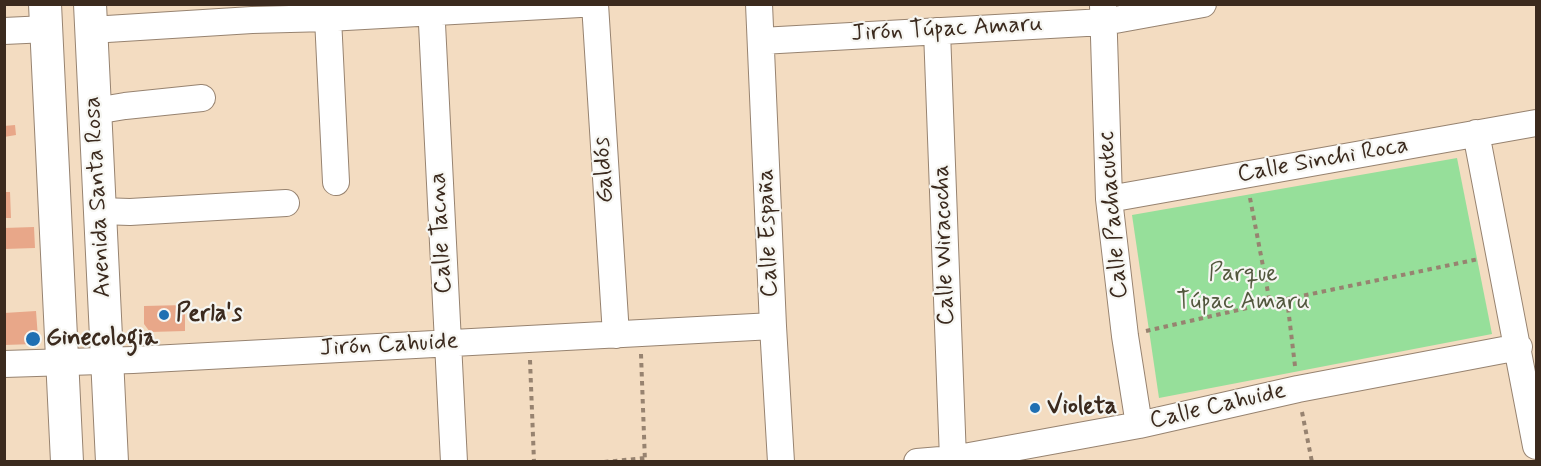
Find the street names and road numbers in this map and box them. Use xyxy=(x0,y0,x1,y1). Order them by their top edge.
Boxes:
street label: Jirón Túpac Amaru xyxy=(851,11,1043,49)
street label: Avenida Santa Rosa xyxy=(79,96,119,298)
street label: Calle Pachacutec xyxy=(1092,130,1136,300)
street label: Calle Sinchi Roca xyxy=(1235,132,1411,190)
street label: Galdós xyxy=(588,136,622,204)
street label: Calle Wiracocha xyxy=(928,164,962,326)
street label: Calle España xyxy=(752,168,786,298)
street label: Calle Tacna xyxy=(424,171,460,295)
street label: Jirón Cahuide xyxy=(319,328,459,364)
street label: Calle Cahuide xyxy=(1147,377,1289,437)

